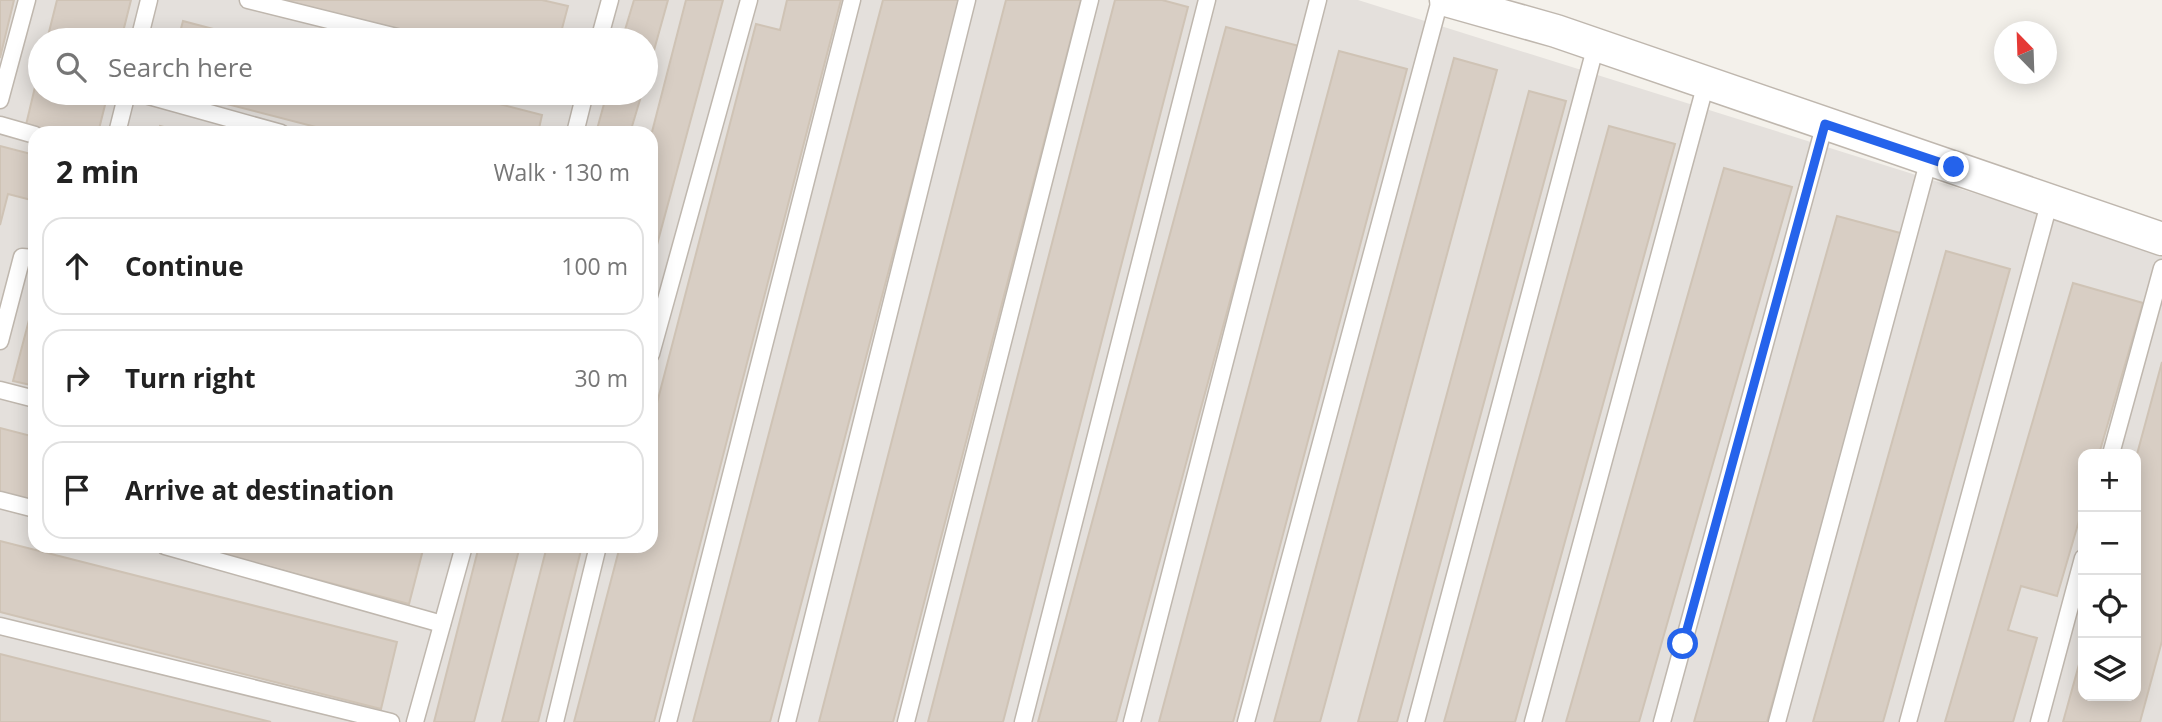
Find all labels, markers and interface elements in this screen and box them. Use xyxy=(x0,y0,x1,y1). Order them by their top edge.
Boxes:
north arrow xyxy=(1994,21,2057,84)
search box xyxy=(28,28,658,105)
icon: search xyxy=(52,48,90,86)
text: Search here xyxy=(108,49,253,85)
text: 2 min xyxy=(56,151,139,192)
route end xyxy=(1938,151,1969,182)
text: Walk · 130 m xyxy=(493,156,630,188)
icon: ahead xyxy=(58,247,96,285)
text: Continue xyxy=(125,248,244,284)
text: 100 m xyxy=(561,250,628,282)
icon: right xyxy=(58,359,96,397)
text: Turn right xyxy=(125,360,256,396)
text: 30 m xyxy=(574,362,628,394)
map controls xyxy=(2078,449,2141,701)
button: + xyxy=(2078,449,2141,512)
icon: arrive xyxy=(58,471,96,509)
text: Arrive at destination xyxy=(125,472,394,508)
button: − xyxy=(2078,512,2141,575)
button: locate xyxy=(2078,575,2141,638)
route start xyxy=(1667,628,1698,659)
button: layers xyxy=(2078,638,2141,701)

